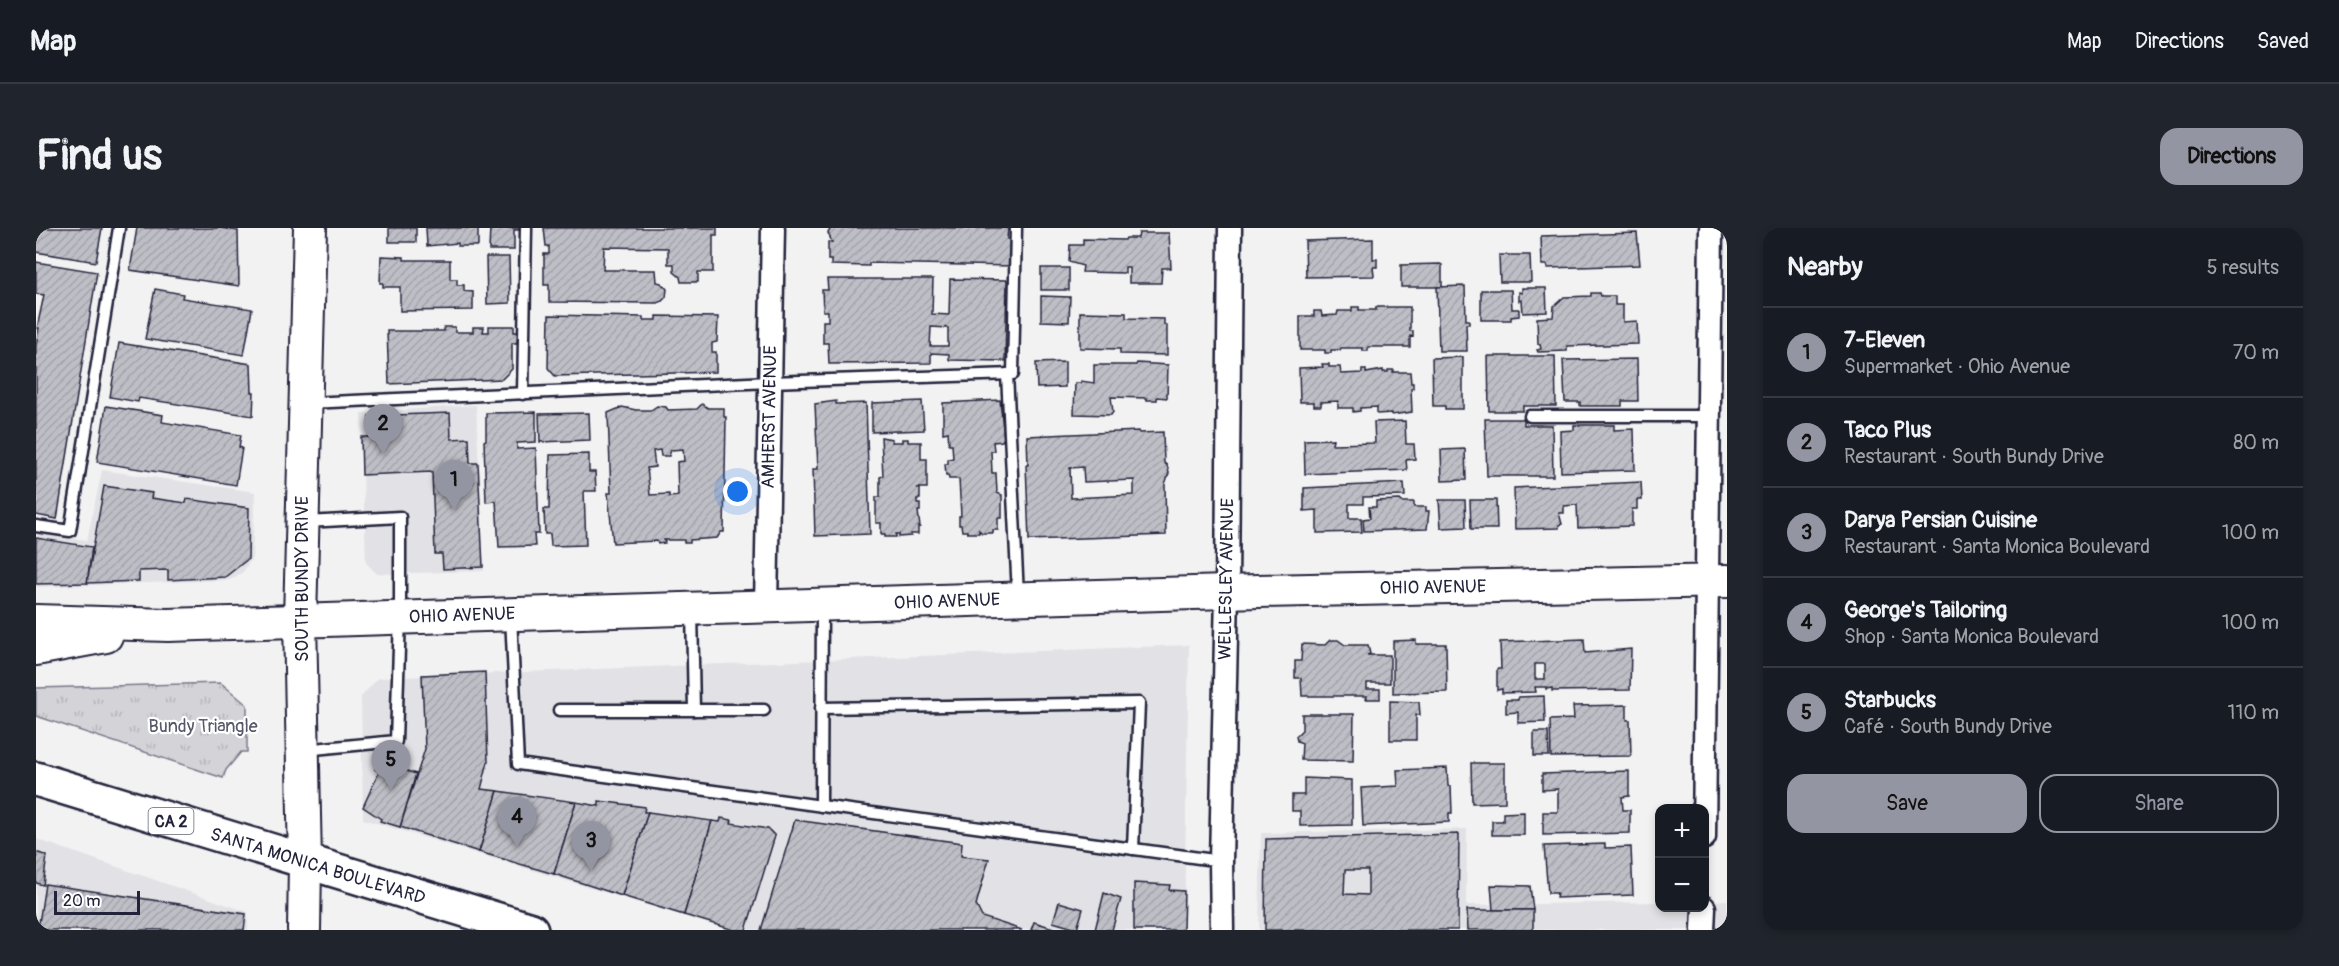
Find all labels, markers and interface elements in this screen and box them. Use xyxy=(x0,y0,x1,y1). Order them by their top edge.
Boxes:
text: Map xyxy=(30,24,76,59)
text: Map xyxy=(2067,28,2102,55)
text: Directions xyxy=(2135,28,2224,55)
text: Saved xyxy=(2257,28,2309,55)
button: Directions xyxy=(2160,128,2303,185)
text: Find us xyxy=(36,130,162,182)
text: Nearby xyxy=(1787,251,1863,283)
text: 5 results xyxy=(2207,255,2279,280)
text: 7-Eleven xyxy=(1844,326,1925,354)
text: 1 xyxy=(1803,340,1810,365)
text: 70 m xyxy=(2233,340,2279,365)
street label: AMHERST AVENUE xyxy=(757,345,782,489)
text: Supermarket · Ohio Avenue xyxy=(1844,354,2070,379)
pin: 2 xyxy=(364,404,402,454)
text: Taco Plus xyxy=(1844,416,1931,444)
text: 2 xyxy=(1801,430,1812,455)
text: 80 m xyxy=(2233,430,2279,455)
text: Restaurant · South Bundy Drive xyxy=(1844,444,2104,469)
pin: 1 xyxy=(434,460,474,510)
your location xyxy=(723,477,752,506)
street label: SOUTH BUNDY DRIVE xyxy=(291,496,314,662)
street label: WELLESLEY AVENUE xyxy=(1214,498,1239,660)
text: Darya Persian Cuisine xyxy=(1844,506,2037,534)
text: 3 xyxy=(1801,520,1812,545)
text: 100 m xyxy=(2222,520,2279,545)
text: Restaurant · Santa Monica Boulevard xyxy=(1844,534,2150,559)
street label: OHIO AVENUE xyxy=(1380,575,1486,600)
street label: OHIO AVENUE xyxy=(893,588,1001,615)
text: George's Tailoring xyxy=(1844,596,2007,624)
street label: OHIO AVENUE xyxy=(408,602,516,629)
text: 4 xyxy=(1801,610,1812,635)
text: 100 m xyxy=(2222,610,2279,635)
text: Shop · Santa Monica Boulevard xyxy=(1844,624,2099,649)
text: Starbucks xyxy=(1844,686,1936,714)
text: 5 xyxy=(1801,700,1812,725)
text: 110 m xyxy=(2228,700,2279,725)
text: Café · South Bundy Drive xyxy=(1844,714,2052,739)
park label: Bundy Triangle xyxy=(148,715,258,738)
pin: 5 xyxy=(372,740,410,790)
button: Save xyxy=(1787,774,2027,833)
button: Share xyxy=(2039,774,2279,833)
pin: 4 xyxy=(498,798,536,847)
map controls xyxy=(1655,804,1709,912)
button: + xyxy=(1655,804,1709,858)
road number: CA 2 xyxy=(148,808,194,834)
pin: 3 xyxy=(572,822,610,871)
street label: SANTA MONICA BOULEVARD xyxy=(208,823,428,910)
button: − xyxy=(1655,858,1709,912)
scale bar xyxy=(54,888,140,916)
text: 20 m xyxy=(63,891,101,911)

